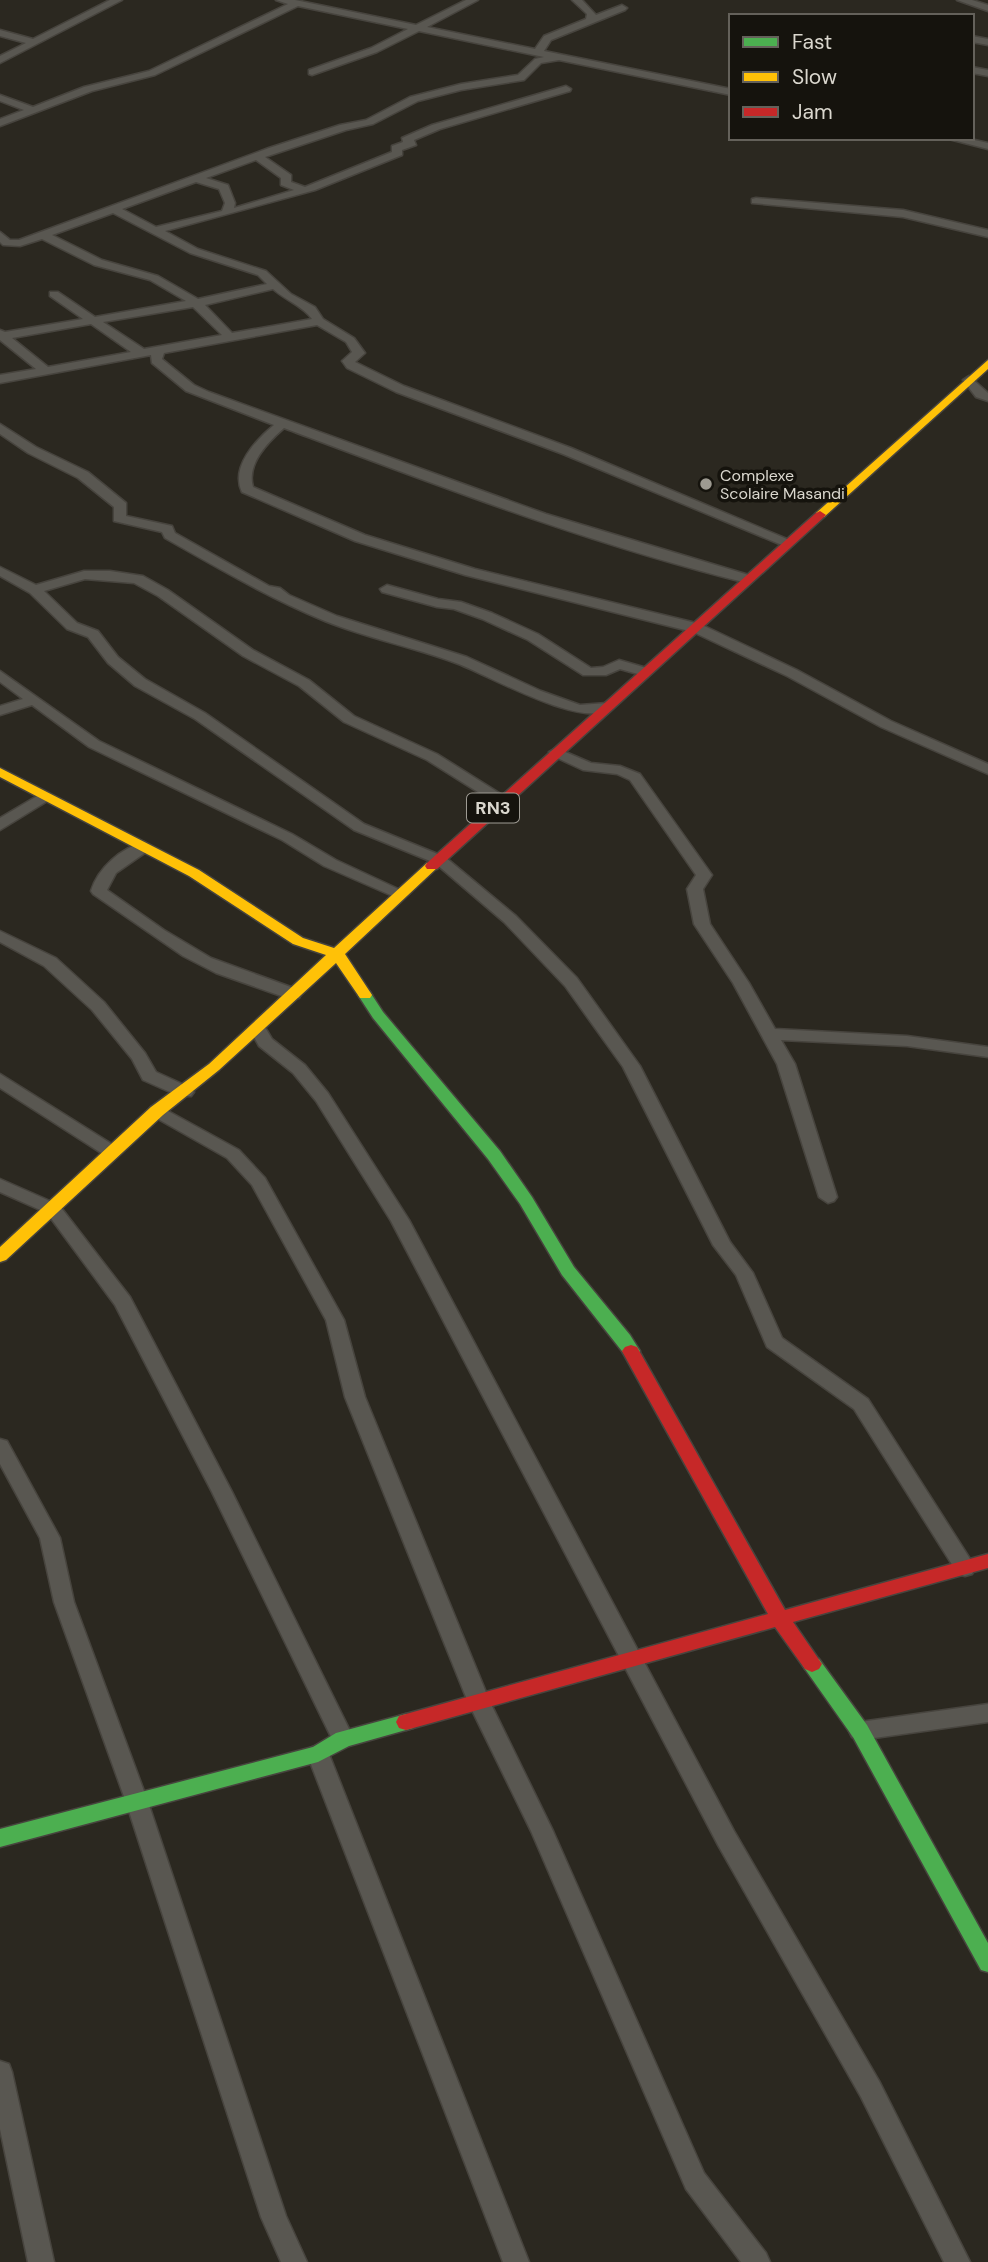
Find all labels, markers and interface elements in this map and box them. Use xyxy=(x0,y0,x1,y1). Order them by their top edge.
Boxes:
legend xyxy=(729,14,974,140)
text: Fast xyxy=(792,28,832,56)
text: Slow xyxy=(792,63,837,91)
text: Jam xyxy=(792,98,833,126)
place label: Complexe Scolaire Masandi xyxy=(720,465,845,504)
marker: Complexe Scolaire Masandi xyxy=(698,476,714,492)
road number: RN3 xyxy=(467,794,519,822)

